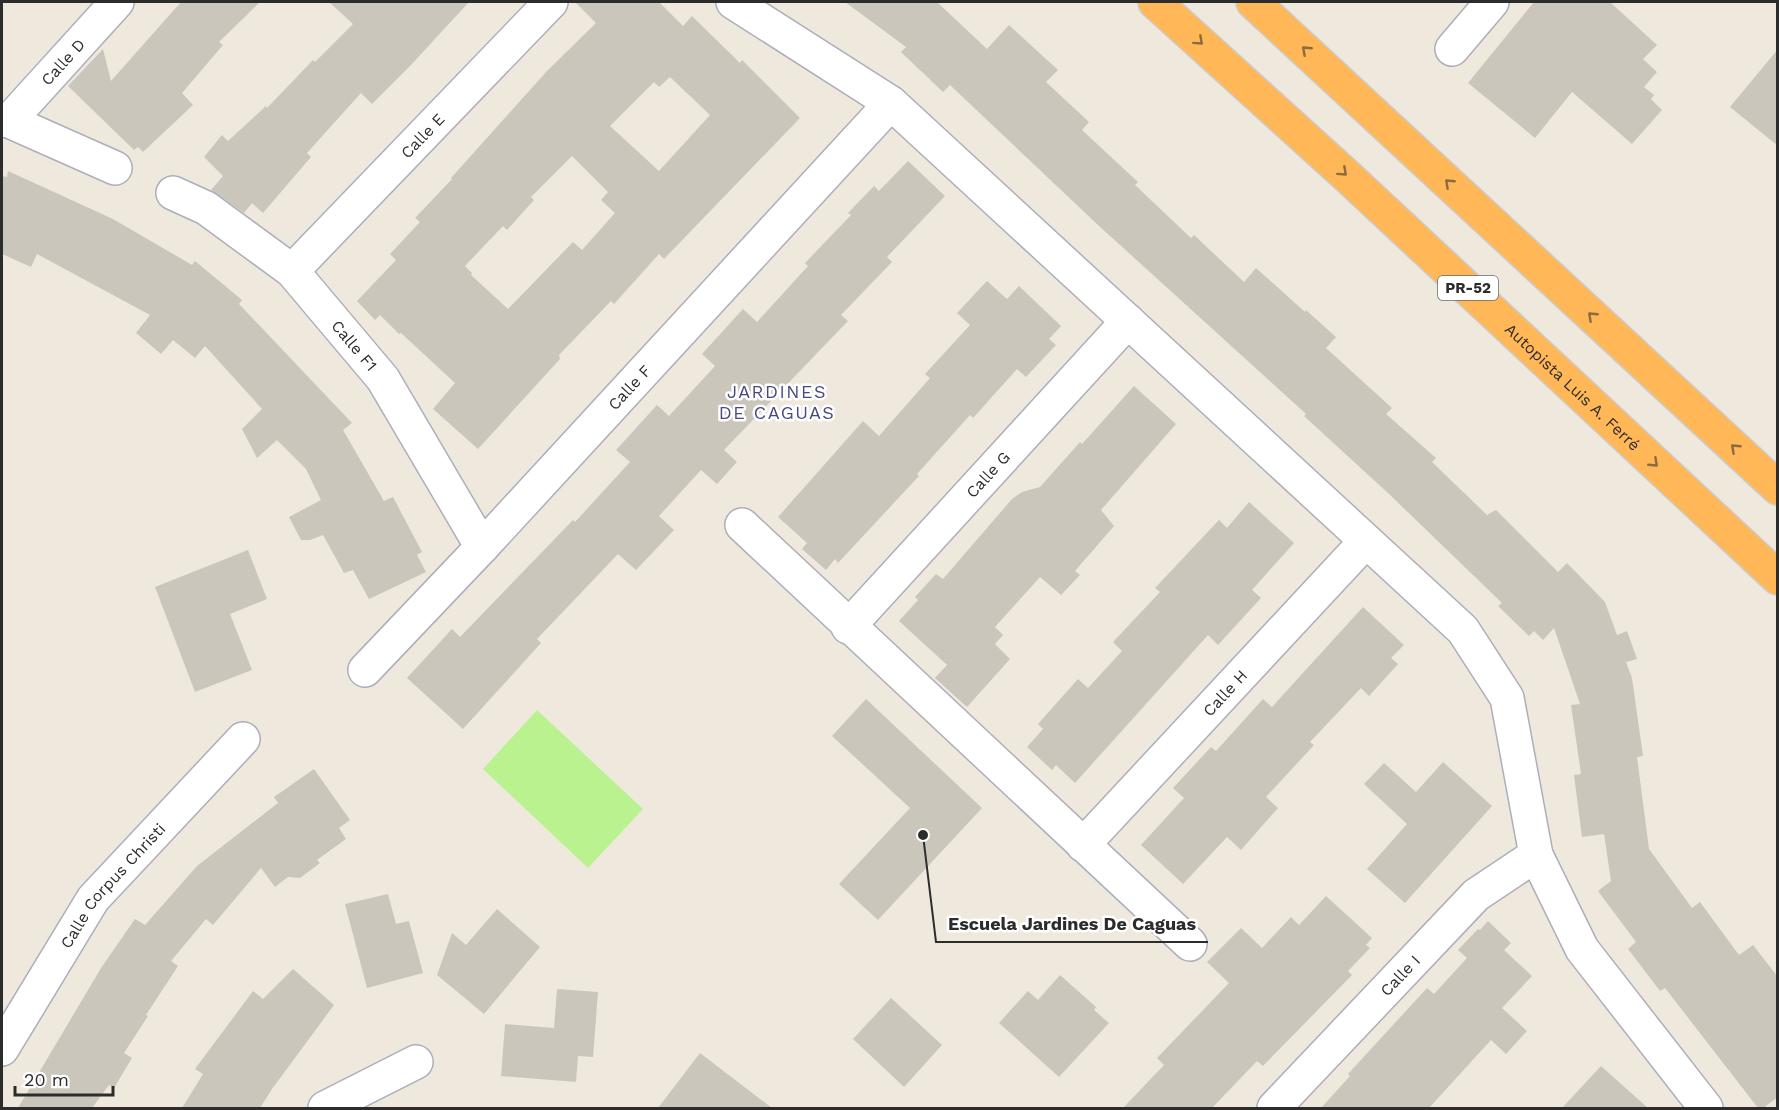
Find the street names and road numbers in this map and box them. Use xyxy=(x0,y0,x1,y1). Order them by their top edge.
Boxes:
street label: Calle D xyxy=(37,35,89,89)
street label: Calle E xyxy=(397,110,449,162)
road number: PR-52 xyxy=(1438,276,1498,300)
street label: Calle F1 xyxy=(327,316,381,375)
street label: Autopista Luis A. Ferré xyxy=(1501,319,1644,455)
street label: Calle F xyxy=(604,361,655,414)
street label: Calle G xyxy=(962,447,1014,502)
street label: Calle H xyxy=(1199,666,1251,720)
street label: Calle Corpus Christi xyxy=(56,819,169,952)
street label: Calle I xyxy=(1376,951,1424,1000)

